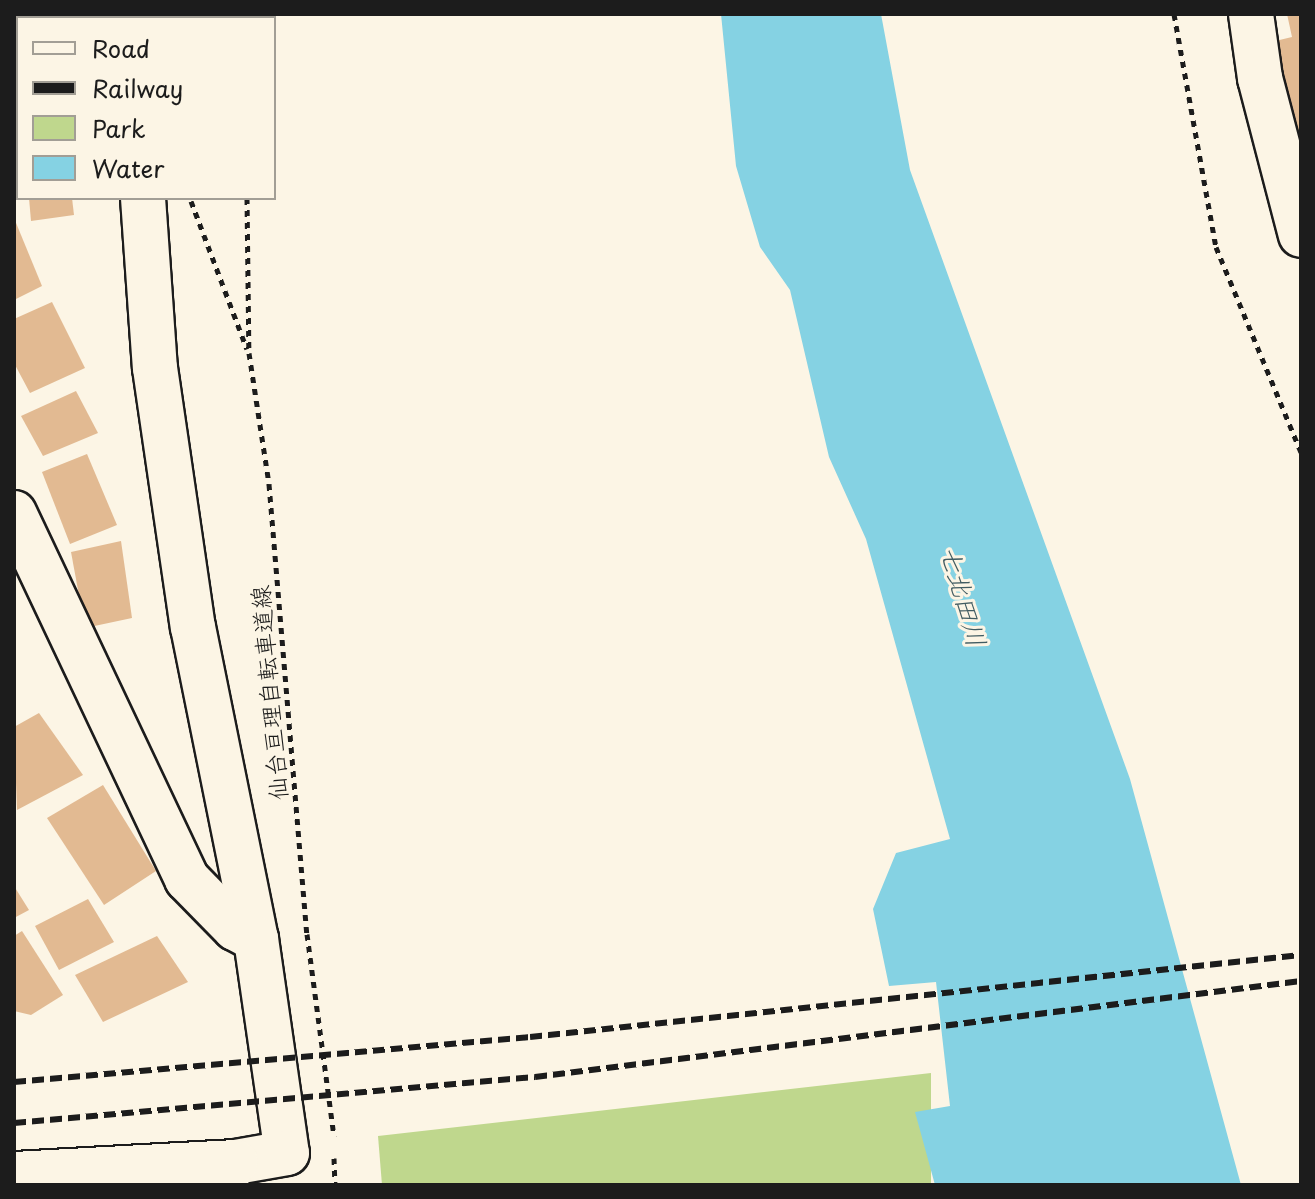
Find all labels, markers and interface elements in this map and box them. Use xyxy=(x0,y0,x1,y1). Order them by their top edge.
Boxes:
legend xyxy=(16,16,276,200)
text: Road xyxy=(92,30,150,66)
text: Railway xyxy=(92,70,183,106)
text: Park xyxy=(92,110,146,146)
text: Water xyxy=(92,150,164,186)
water label: 七北田川 xyxy=(935,542,993,650)
street label: 仙台亘理自転車道線 xyxy=(245,584,293,802)

